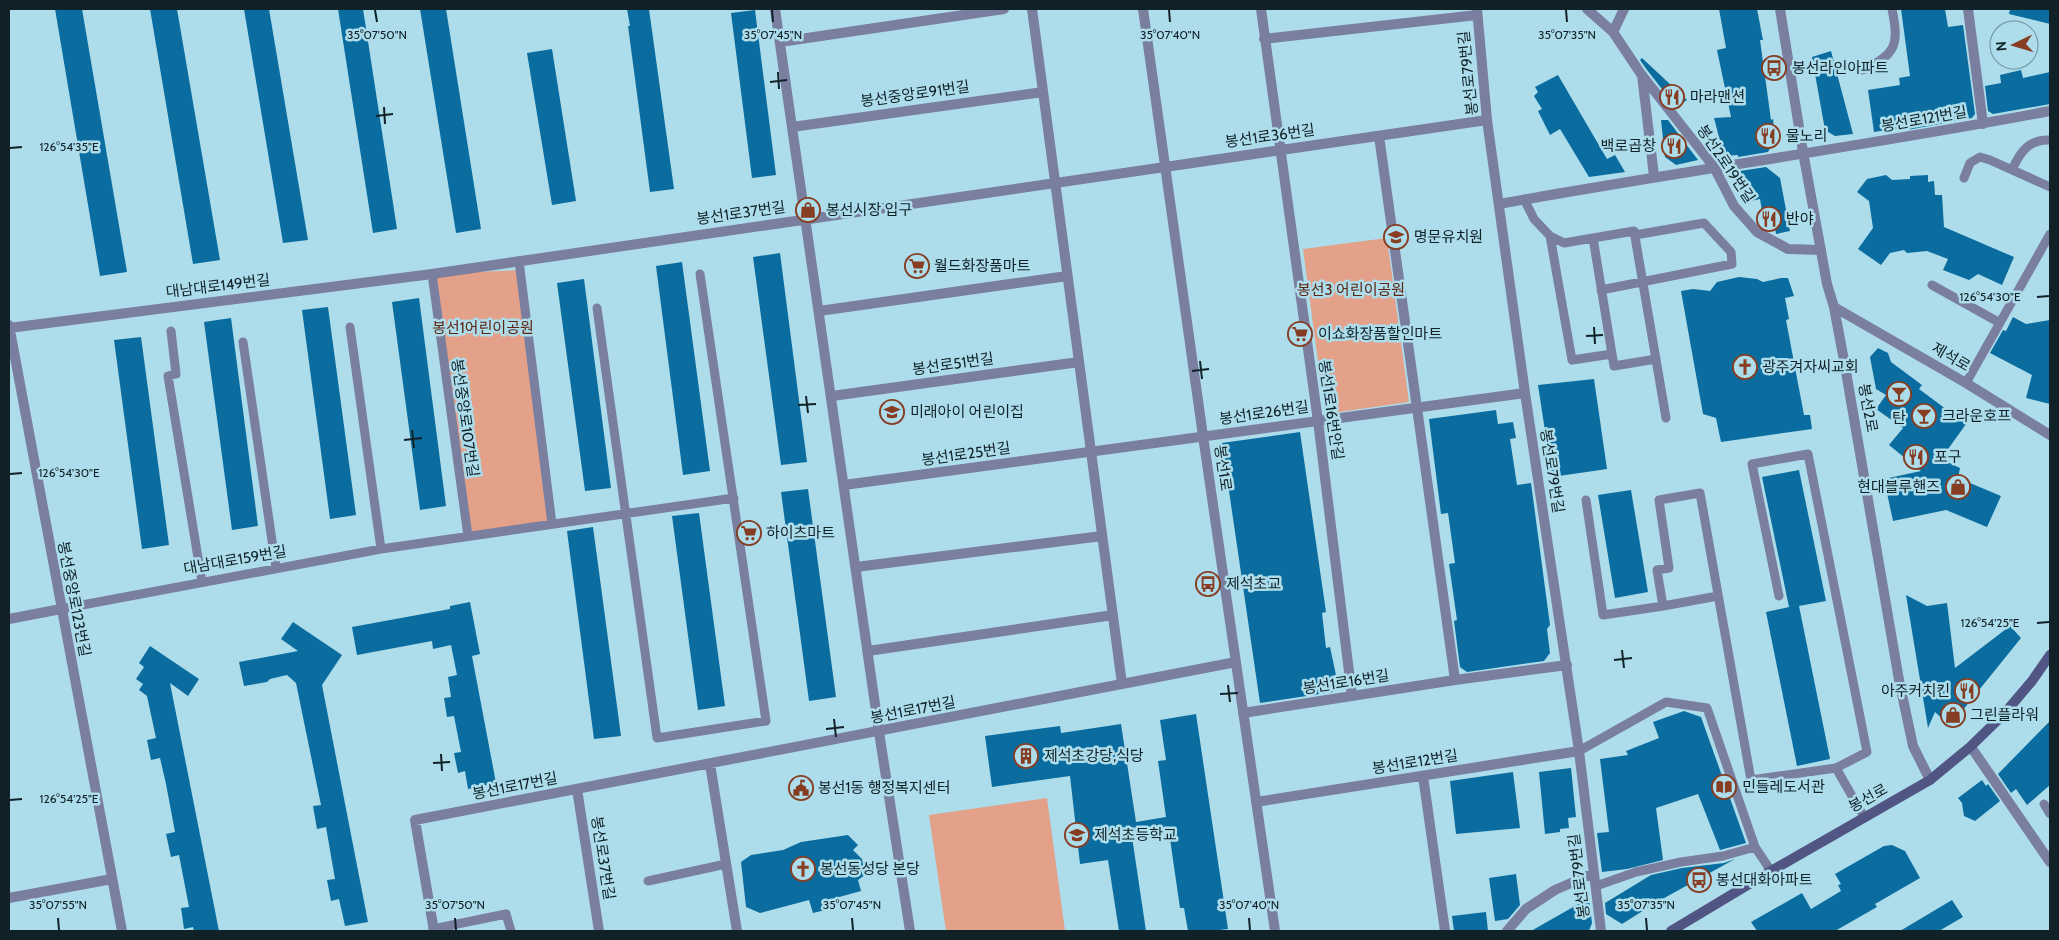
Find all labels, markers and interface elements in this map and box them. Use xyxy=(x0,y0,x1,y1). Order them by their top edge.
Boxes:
north arrow xyxy=(1989,20,2039,70)
text: 35°07'50"N xyxy=(347,27,407,42)
text: 35°07'45"N xyxy=(744,27,802,42)
text: 35°07'40"N xyxy=(1140,27,1200,42)
text: 35°07'35"N xyxy=(1538,27,1596,42)
street label: 봉선로79번길 xyxy=(1455,30,1481,116)
text: N xyxy=(1992,40,2010,52)
bus stop icon: 봉선라인아파트 xyxy=(1761,55,1787,81)
place label: 봉선라인아파트 xyxy=(1792,59,1889,77)
street label: 봉선중앙로91번길 xyxy=(859,77,971,111)
restaurant icon: 마라맨션 xyxy=(1659,84,1685,110)
place label: 마라맨션 xyxy=(1690,88,1745,106)
street label: 봉선로121번길 xyxy=(1880,103,1968,135)
street label: 봉선1로36번길 xyxy=(1224,121,1316,151)
street label: 봉선2로19번길 xyxy=(1693,122,1759,206)
restaurant icon: 물노리 xyxy=(1755,123,1781,149)
place label: 물노리 xyxy=(1786,127,1827,145)
restaurant icon: 백로곱창 xyxy=(1661,133,1687,159)
place label: 백로곱창 xyxy=(1601,137,1656,155)
text: 126°54'35"E xyxy=(39,139,99,154)
shop icon: 봉선시장 입구 xyxy=(795,197,821,223)
street label: 봉선1로37번길 xyxy=(695,198,787,228)
place label: 봉선시장 입구 xyxy=(826,201,912,219)
restaurant icon: 반야 xyxy=(1756,206,1782,232)
place label: 반야 xyxy=(1786,210,1814,228)
school or university icon: 명문유치원 xyxy=(1383,224,1409,250)
place label: 명문유치원 xyxy=(1414,228,1483,246)
supermarket icon: 월드화장품마트 xyxy=(904,253,930,279)
place label: 월드화장품마트 xyxy=(934,257,1031,275)
street label: 대남대로149번길 xyxy=(165,271,271,301)
park label: 봉선3 어린이공원 xyxy=(1297,281,1405,299)
text: 126°54'30"E xyxy=(1959,289,2021,304)
park label: 봉선1어린이공원 xyxy=(432,319,534,337)
supermarket icon: 이쇼화장품할인마트 xyxy=(1287,321,1313,347)
place label: 이쇼화장품할인마트 xyxy=(1318,325,1442,343)
street label: 제석로 xyxy=(1929,339,1973,375)
street label: 봉선로51번길 xyxy=(911,349,995,379)
church icon: 광주겨자씨교회 xyxy=(1732,354,1758,380)
street label: 봉선중앙로107번길 xyxy=(448,358,482,478)
place label: 광주겨자씨교회 xyxy=(1762,358,1859,376)
street label: 봉선1로16번안길 xyxy=(1315,359,1347,461)
bar icon: 탄 xyxy=(1886,381,1912,407)
street label: 봉선2로 xyxy=(1855,382,1881,434)
street label: 봉선1로26번길 xyxy=(1218,398,1310,428)
school or university icon: 미래아이 어린이집 xyxy=(879,399,905,425)
place label: 미래아이 어린이집 xyxy=(910,403,1024,421)
bar icon: 크라운호프 xyxy=(1911,403,1937,429)
place label: 크라운호프 xyxy=(1942,407,2011,425)
place label: 탄 xyxy=(1892,409,1906,427)
street label: 봉선로79번길 xyxy=(1536,428,1568,514)
street label: 봉선1로25번길 xyxy=(920,439,1012,469)
street label: 봉선1로 xyxy=(1211,444,1235,492)
restaurant icon: 포구 xyxy=(1903,444,1929,470)
place label: 포구 xyxy=(1934,448,1962,466)
text: 126°54'30"E xyxy=(38,465,100,480)
shop icon: 현대블루핸즈 xyxy=(1945,474,1971,500)
place label: 현대블루핸즈 xyxy=(1857,478,1940,496)
supermarket icon: 하이츠마트 xyxy=(736,520,762,546)
place label: 하이츠마트 xyxy=(766,524,835,542)
street label: 봉선중앙로123번길 xyxy=(54,540,94,658)
street label: 대남대로159번길 xyxy=(182,542,288,578)
bus stop icon: 제석초교 xyxy=(1195,571,1221,597)
place label: 제석초교 xyxy=(1226,575,1281,593)
text: 126°54'25"E xyxy=(1960,615,2020,630)
street label: 봉선1로16번길 xyxy=(1301,666,1391,698)
restaurant icon: 아주커치킨 xyxy=(1954,678,1980,704)
place label: 아주커치킨 xyxy=(1881,682,1950,700)
street label: 봉선1로17번길 xyxy=(869,693,957,727)
shop icon: 그린플라워 xyxy=(1940,702,1966,728)
place label: 그린플라워 xyxy=(1970,706,2039,724)
building icon: 제석초강당,식당 xyxy=(1013,743,1039,769)
street label: 봉선1로12번길 xyxy=(1371,746,1459,778)
place label: 제석초강당,식당 xyxy=(1044,747,1144,765)
street label: 봉선1로17번길 xyxy=(471,769,559,803)
library icon: 민들레도서관 xyxy=(1711,774,1737,800)
public building icon: 봉선1동 행정복지센터 xyxy=(788,775,814,801)
place label: 민들레도서관 xyxy=(1742,778,1825,796)
place label: 봉선1동 행정복지센터 xyxy=(818,779,950,797)
street label: 봉선로 xyxy=(1846,780,1890,816)
text: 126°54'25"E xyxy=(39,791,99,806)
street label: 봉선로37번길 xyxy=(587,815,619,901)
school or university icon: 제석초등학교 xyxy=(1064,822,1090,848)
place label: 제석초등학교 xyxy=(1094,826,1177,844)
street label: 봉선로79번길 xyxy=(1565,833,1593,919)
church icon: 봉선동성당 본당 xyxy=(790,856,816,882)
place label: 봉선동성당 본당 xyxy=(820,860,920,878)
bus stop icon: 봉선대화아파트 xyxy=(1686,867,1712,893)
place label: 봉선대화아파트 xyxy=(1716,871,1813,889)
text: 35°07'55"N xyxy=(29,897,87,912)
text: 35°07'50"N xyxy=(425,897,485,912)
text: 35°07'45"N xyxy=(823,897,881,912)
text: 35°07'40"N xyxy=(1219,897,1279,912)
text: 35°07'35"N xyxy=(1617,897,1675,912)

